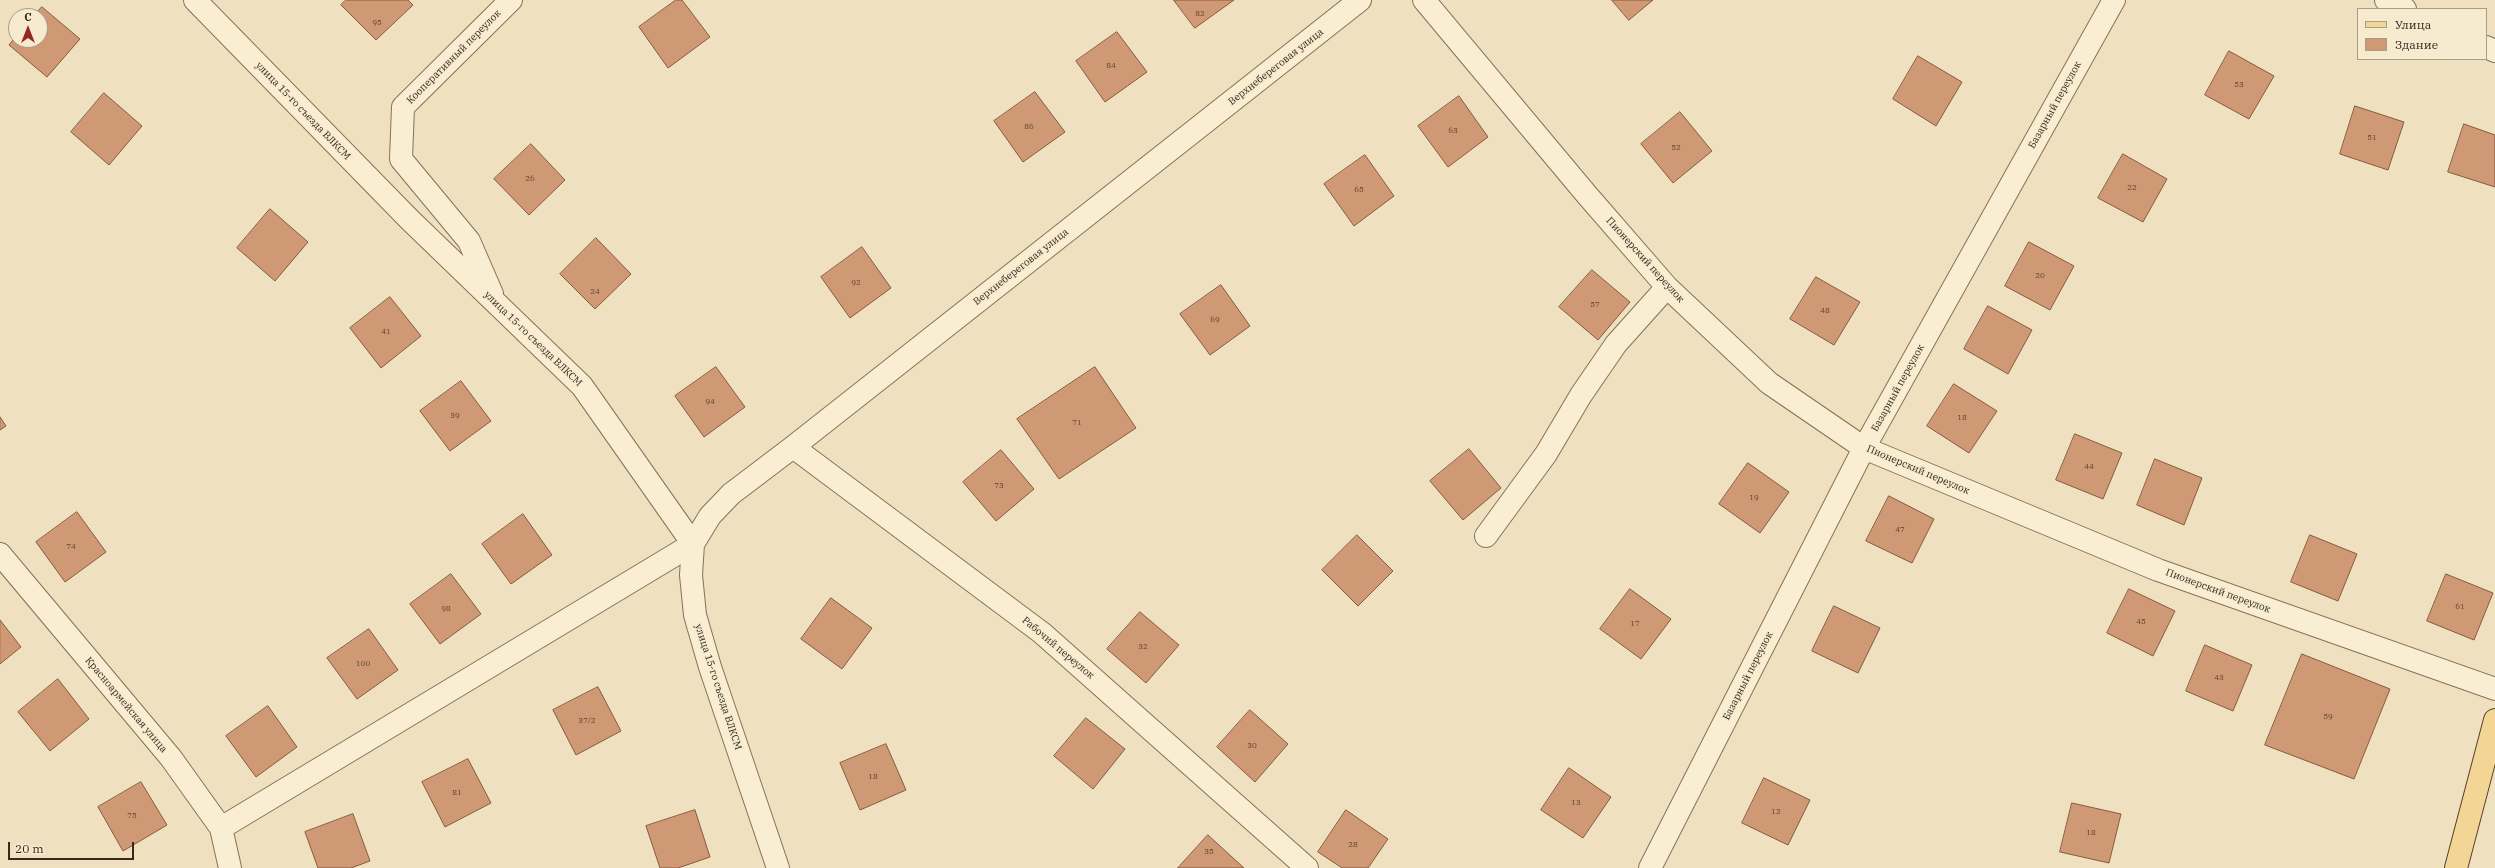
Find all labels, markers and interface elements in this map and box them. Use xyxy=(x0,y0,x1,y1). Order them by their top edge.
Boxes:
street label: Кооперативный переулок xyxy=(404,7,504,107)
north arrow xyxy=(8,8,48,48)
legend xyxy=(2357,8,2487,60)
house number: 82 xyxy=(1195,9,1205,19)
text: С xyxy=(24,10,32,24)
text: Улица xyxy=(2395,17,2431,32)
house number: 95 xyxy=(372,18,382,28)
street label: Верхнебереговая улица xyxy=(1226,26,1326,108)
text: Здание xyxy=(2395,37,2438,52)
street label: улица 15-го съезда ВЛКСМ xyxy=(253,59,353,163)
street label: Базарный переулок xyxy=(2026,59,2084,151)
house number: 84 xyxy=(1106,61,1116,71)
house number: 53 xyxy=(2234,80,2244,90)
house number: 86 xyxy=(1024,122,1034,132)
house number: 63 xyxy=(1448,126,1458,136)
house number: 51 xyxy=(2367,133,2377,143)
house number: 52 xyxy=(1671,143,1681,153)
house number: 26 xyxy=(525,174,535,184)
house number: 22 xyxy=(2127,183,2137,193)
house number: 65 xyxy=(1354,185,1364,195)
street label: Пионерский переулок xyxy=(1604,215,1686,305)
street label: Верхнебереговая улица xyxy=(971,226,1071,308)
house number: 20 xyxy=(2035,271,2045,281)
house number: 92 xyxy=(851,278,861,288)
house number: 24 xyxy=(590,287,600,297)
street label: улица 15-го съезда ВЛКСМ xyxy=(481,289,585,389)
house number: 57 xyxy=(1590,300,1600,310)
house number: 48 xyxy=(1820,306,1830,316)
house number: 69 xyxy=(1210,315,1220,325)
house number: 41 xyxy=(381,327,391,337)
street label: Базарный переулок xyxy=(1869,342,1927,434)
house number: 94 xyxy=(705,397,715,407)
house number: 39 xyxy=(450,411,460,421)
house number: 18 xyxy=(1957,413,1967,423)
house number: 71 xyxy=(1072,418,1082,428)
street label: Пионерский переулок xyxy=(1865,443,1971,497)
house number: 44 xyxy=(2084,462,2094,472)
house number: 73 xyxy=(994,481,1004,491)
house number: 19 xyxy=(1749,493,1759,503)
house number: 47 xyxy=(1895,525,1905,535)
house number: 74 xyxy=(66,542,76,552)
street label: Пионерский переулок xyxy=(2164,566,2272,616)
house number: 61 xyxy=(2455,602,2465,612)
house number: 98 xyxy=(441,604,451,614)
street label: Рабочий переулок xyxy=(1020,614,1096,682)
house number: 45 xyxy=(2136,617,2146,627)
house number: 17 xyxy=(1630,619,1640,629)
street label: улица 15-го съезда ВЛКСМ xyxy=(692,623,744,751)
street label: Базарный переулок xyxy=(1720,630,1776,722)
house number: 32 xyxy=(1138,642,1148,652)
street label: Красноармейская улица xyxy=(82,655,170,755)
house number: 100 xyxy=(356,659,370,669)
house number: 43 xyxy=(2214,673,2224,683)
house number: 59 xyxy=(2323,712,2333,722)
house number: 37/2 xyxy=(578,716,596,726)
house number: 30 xyxy=(1247,741,1257,751)
house number: 18 xyxy=(868,772,878,782)
house number: 81 xyxy=(452,788,462,798)
house number: 13 xyxy=(1571,798,1581,808)
house number: 12 xyxy=(1771,807,1781,817)
house number: 75 xyxy=(127,811,137,821)
house number: 18 xyxy=(2086,828,2096,838)
scale bar xyxy=(10,834,136,860)
house number: 28 xyxy=(1348,840,1358,850)
text: 20 m xyxy=(15,841,44,856)
house number: 35 xyxy=(1204,847,1214,857)

